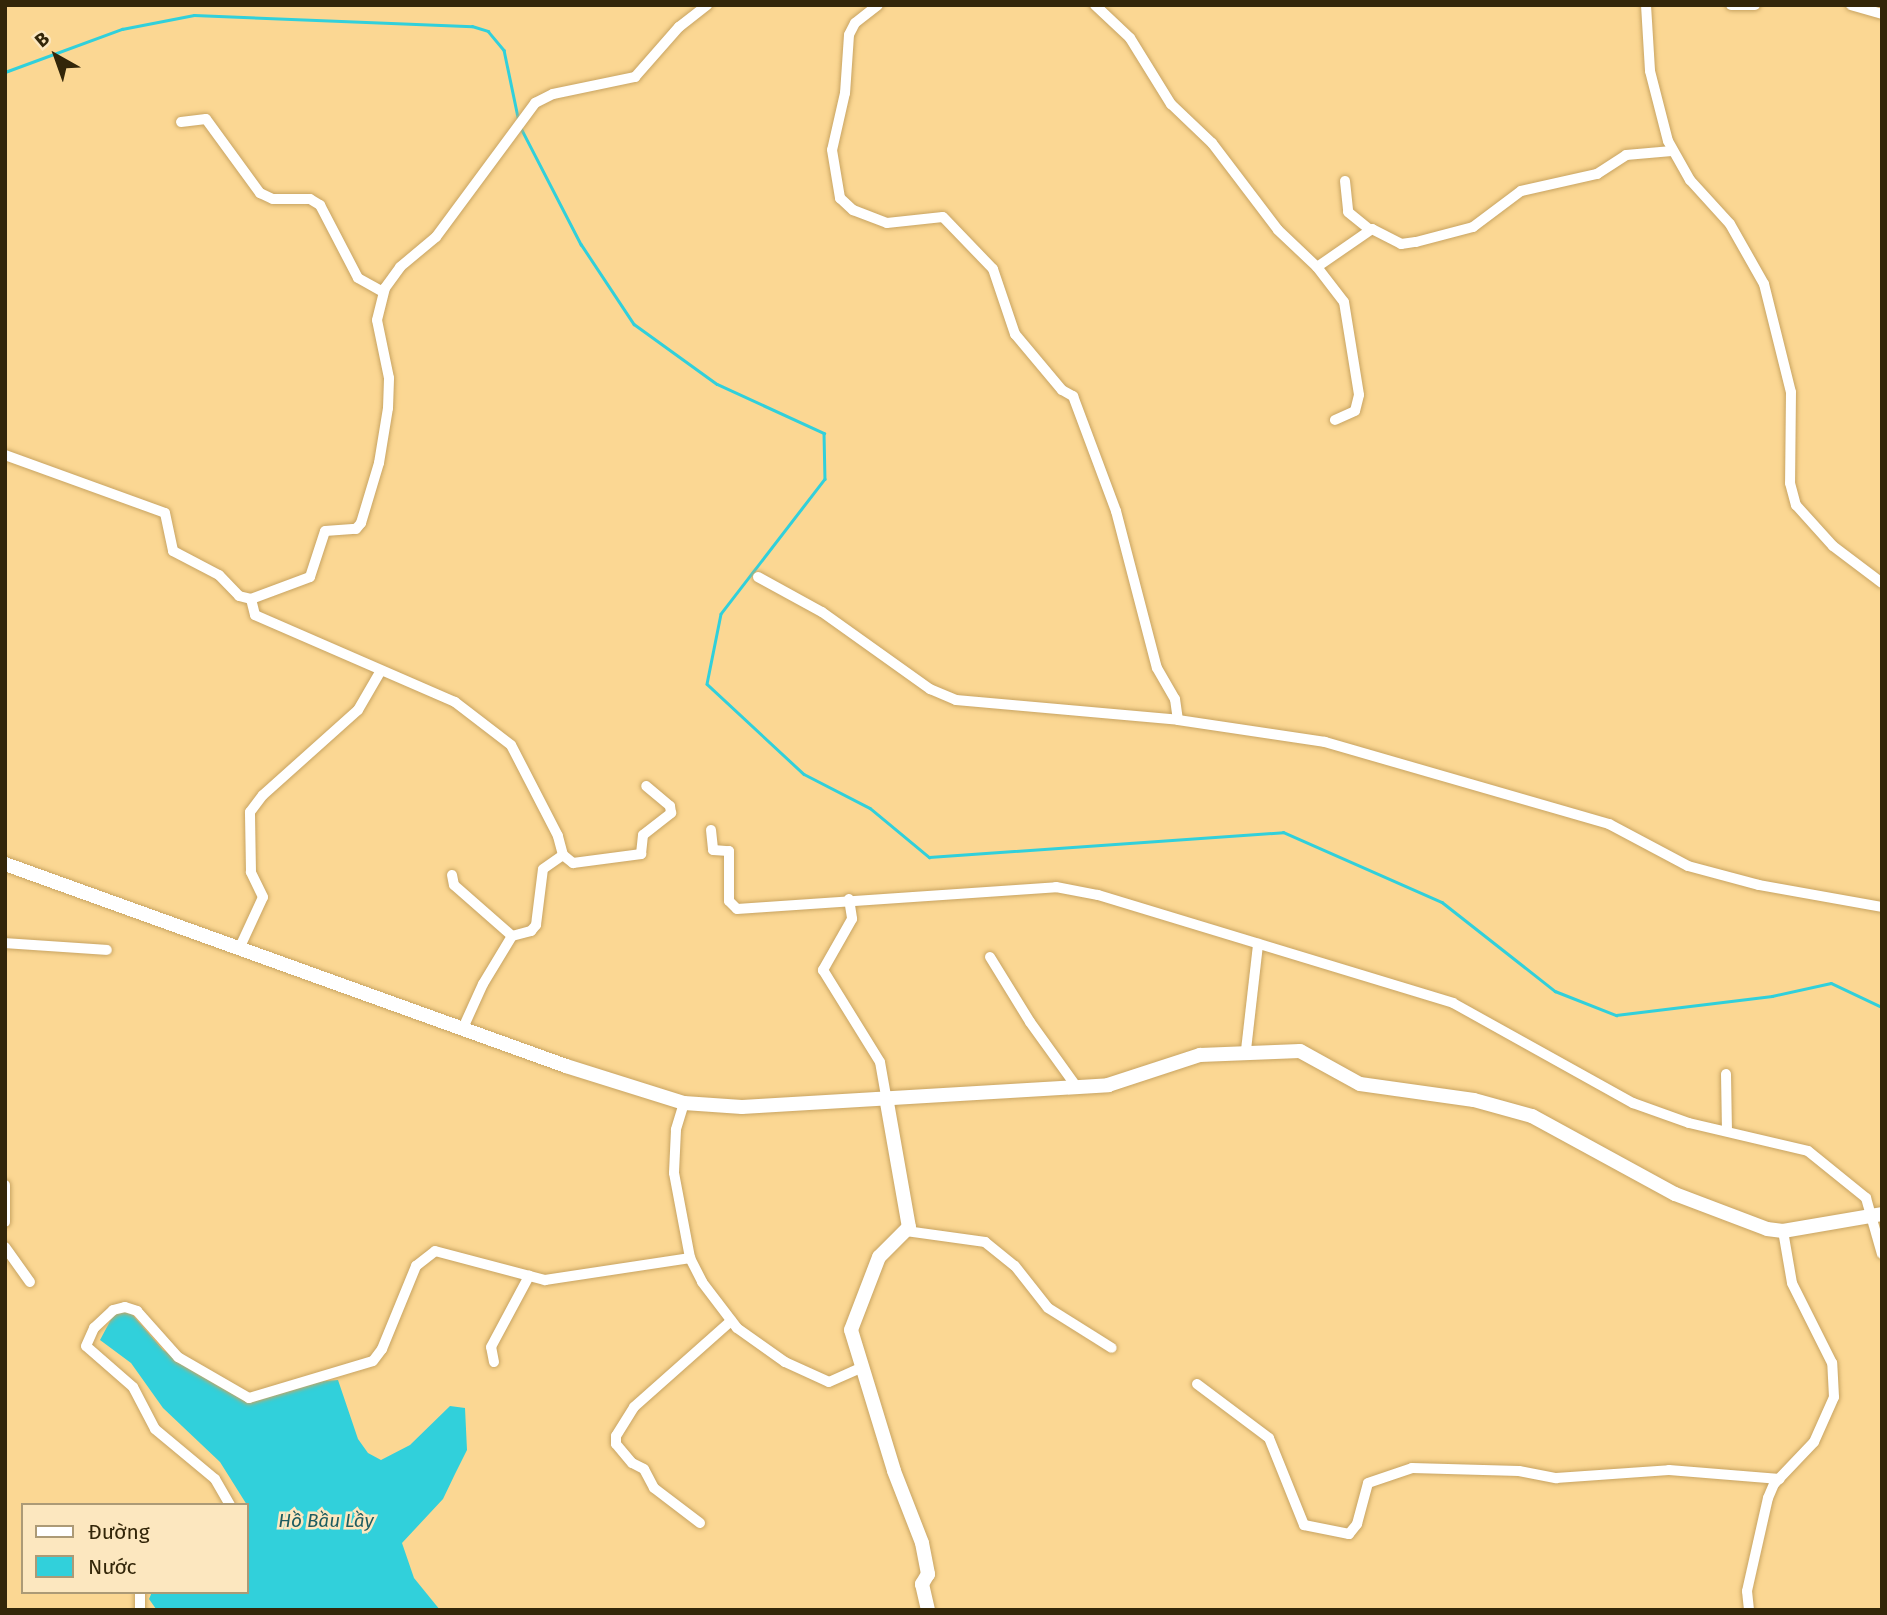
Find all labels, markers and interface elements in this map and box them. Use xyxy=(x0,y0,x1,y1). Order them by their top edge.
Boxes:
north arrow xyxy=(21,21,91,91)
text: B xyxy=(30,27,54,52)
legend xyxy=(21,1503,248,1594)
water label: Hồ Bầu Lầy xyxy=(278,1510,374,1532)
text: Đường xyxy=(88,1519,150,1545)
text: Nước xyxy=(88,1554,137,1580)

